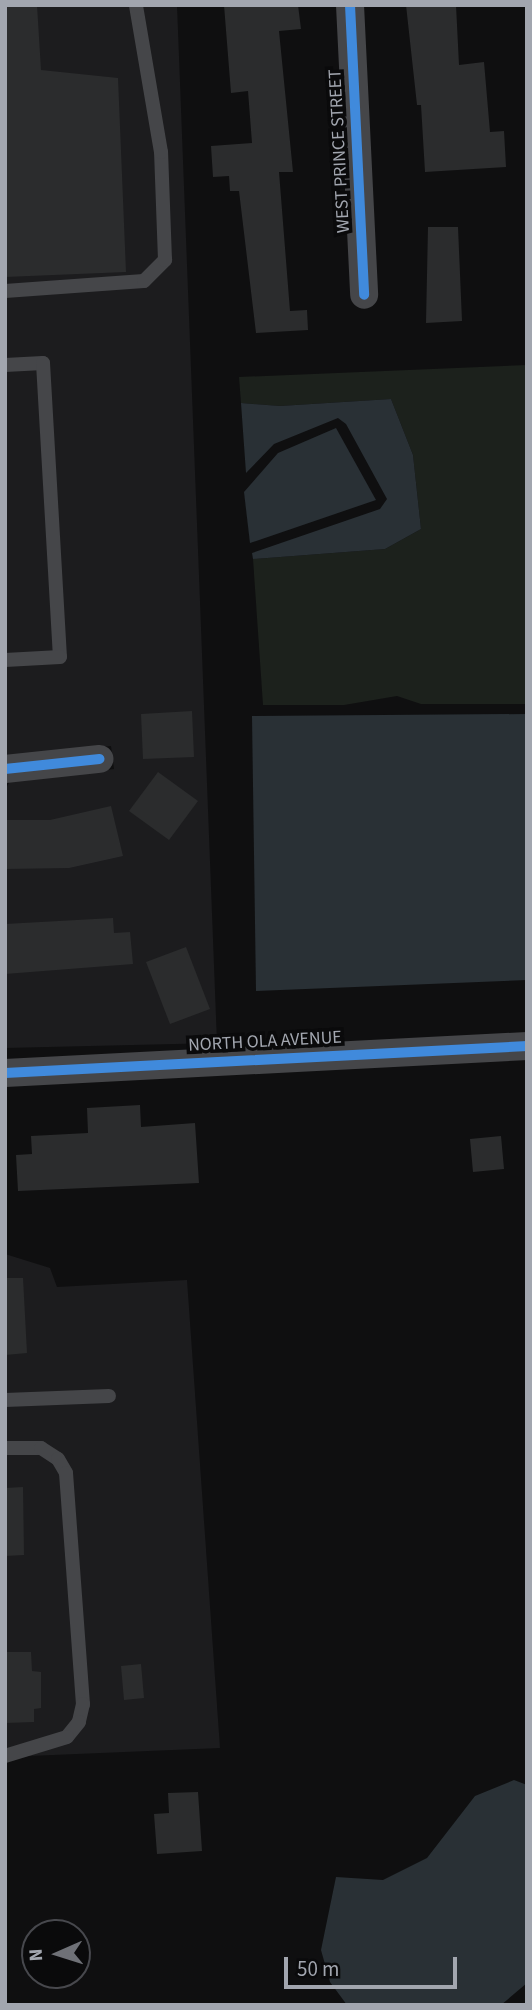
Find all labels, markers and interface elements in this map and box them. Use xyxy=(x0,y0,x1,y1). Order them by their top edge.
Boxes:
street label: WEST PRINCE STREET xyxy=(325,69,355,233)
street label: NORTH OLA AVENUE xyxy=(188,1027,342,1057)
north arrow xyxy=(21,1919,91,1989)
scale bar xyxy=(287,1944,460,1988)
text: N xyxy=(23,1948,50,1962)
text: 50 m xyxy=(297,1954,339,1984)

